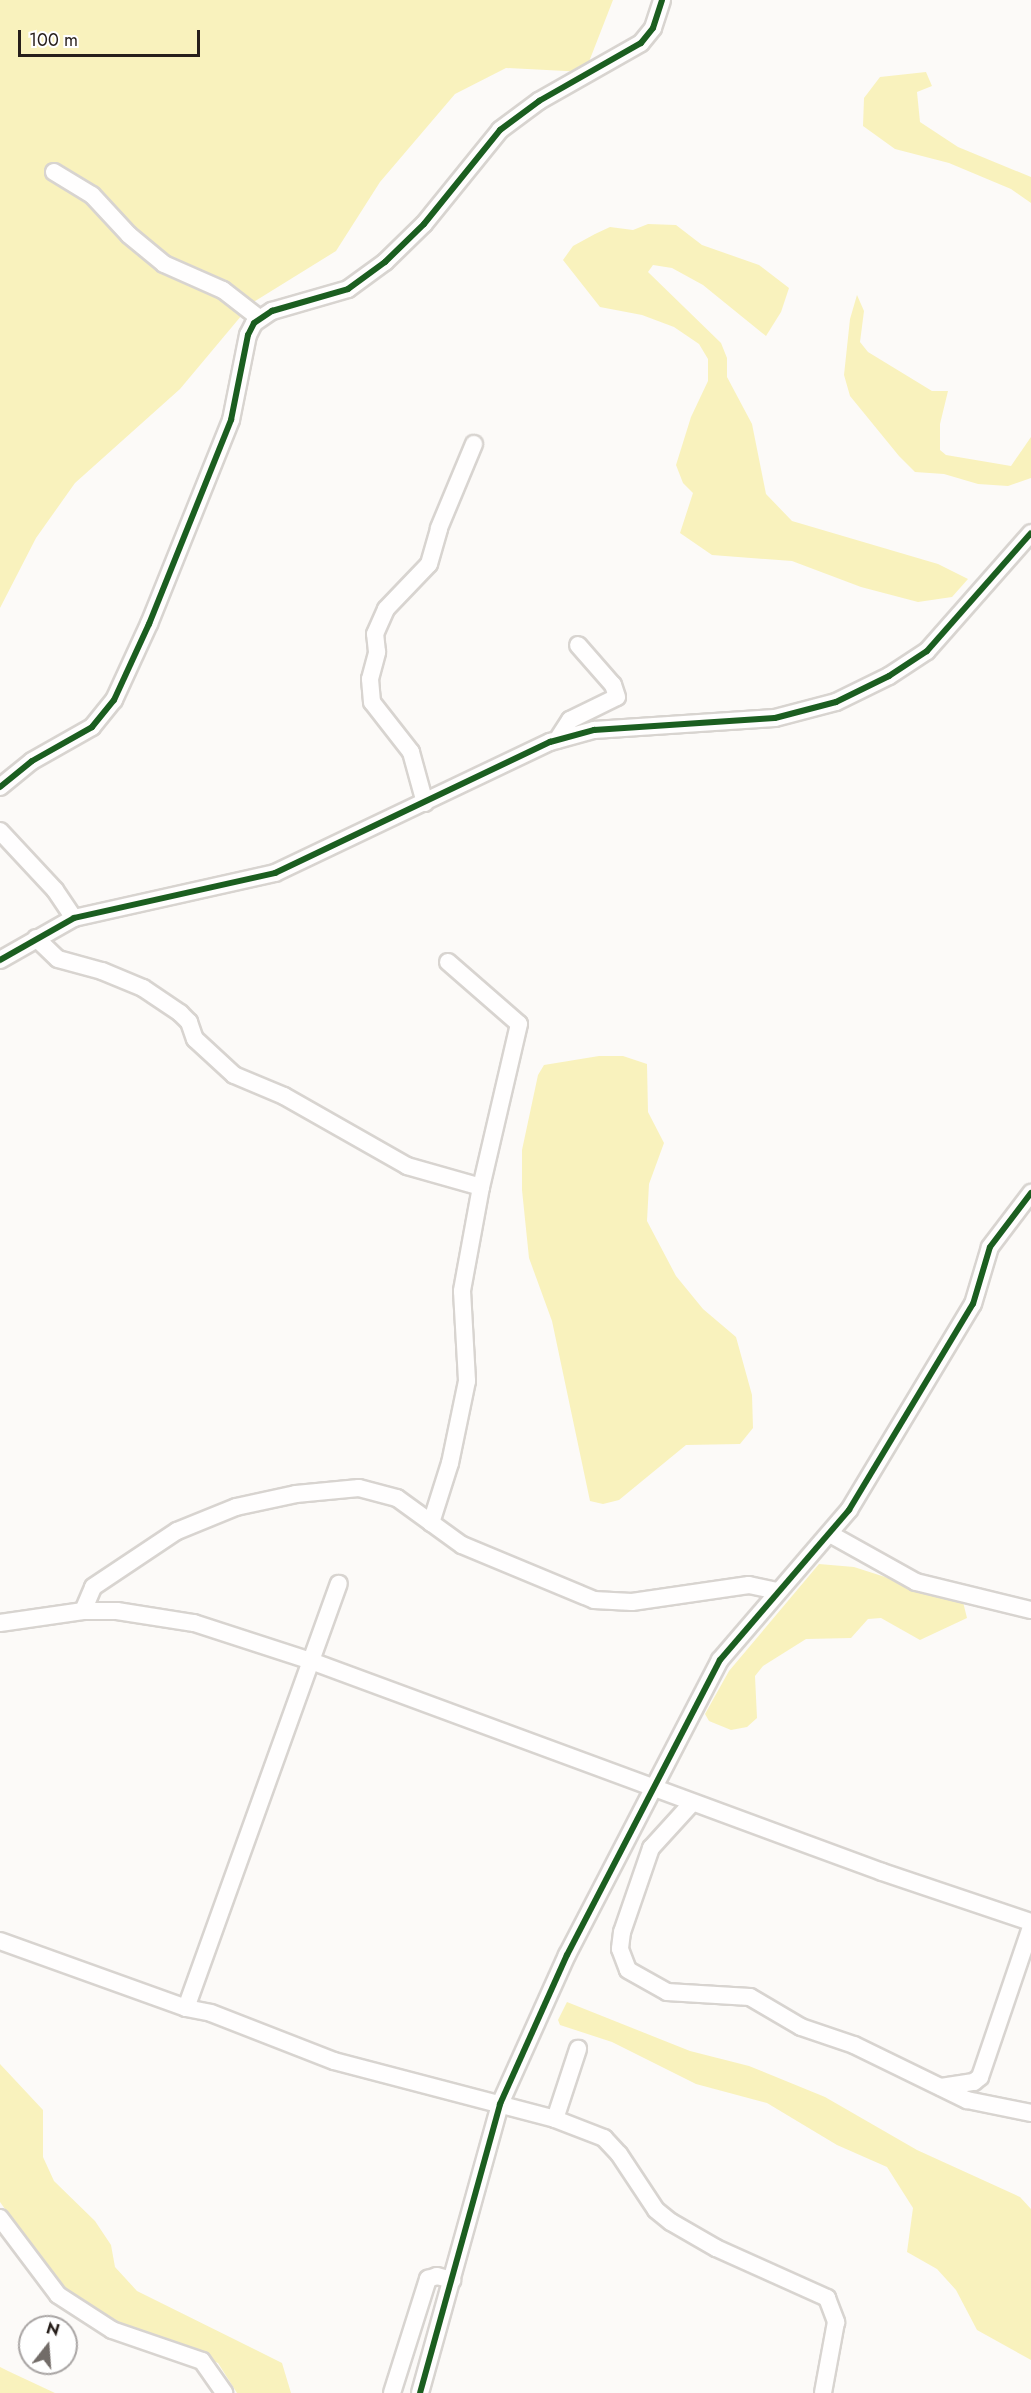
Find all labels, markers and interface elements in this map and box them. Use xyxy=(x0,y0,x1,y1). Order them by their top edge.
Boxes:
scale bar xyxy=(21,18,202,56)
text: 100 m xyxy=(29,27,78,53)
north arrow xyxy=(18,2315,78,2375)
text: N xyxy=(43,2316,62,2342)

